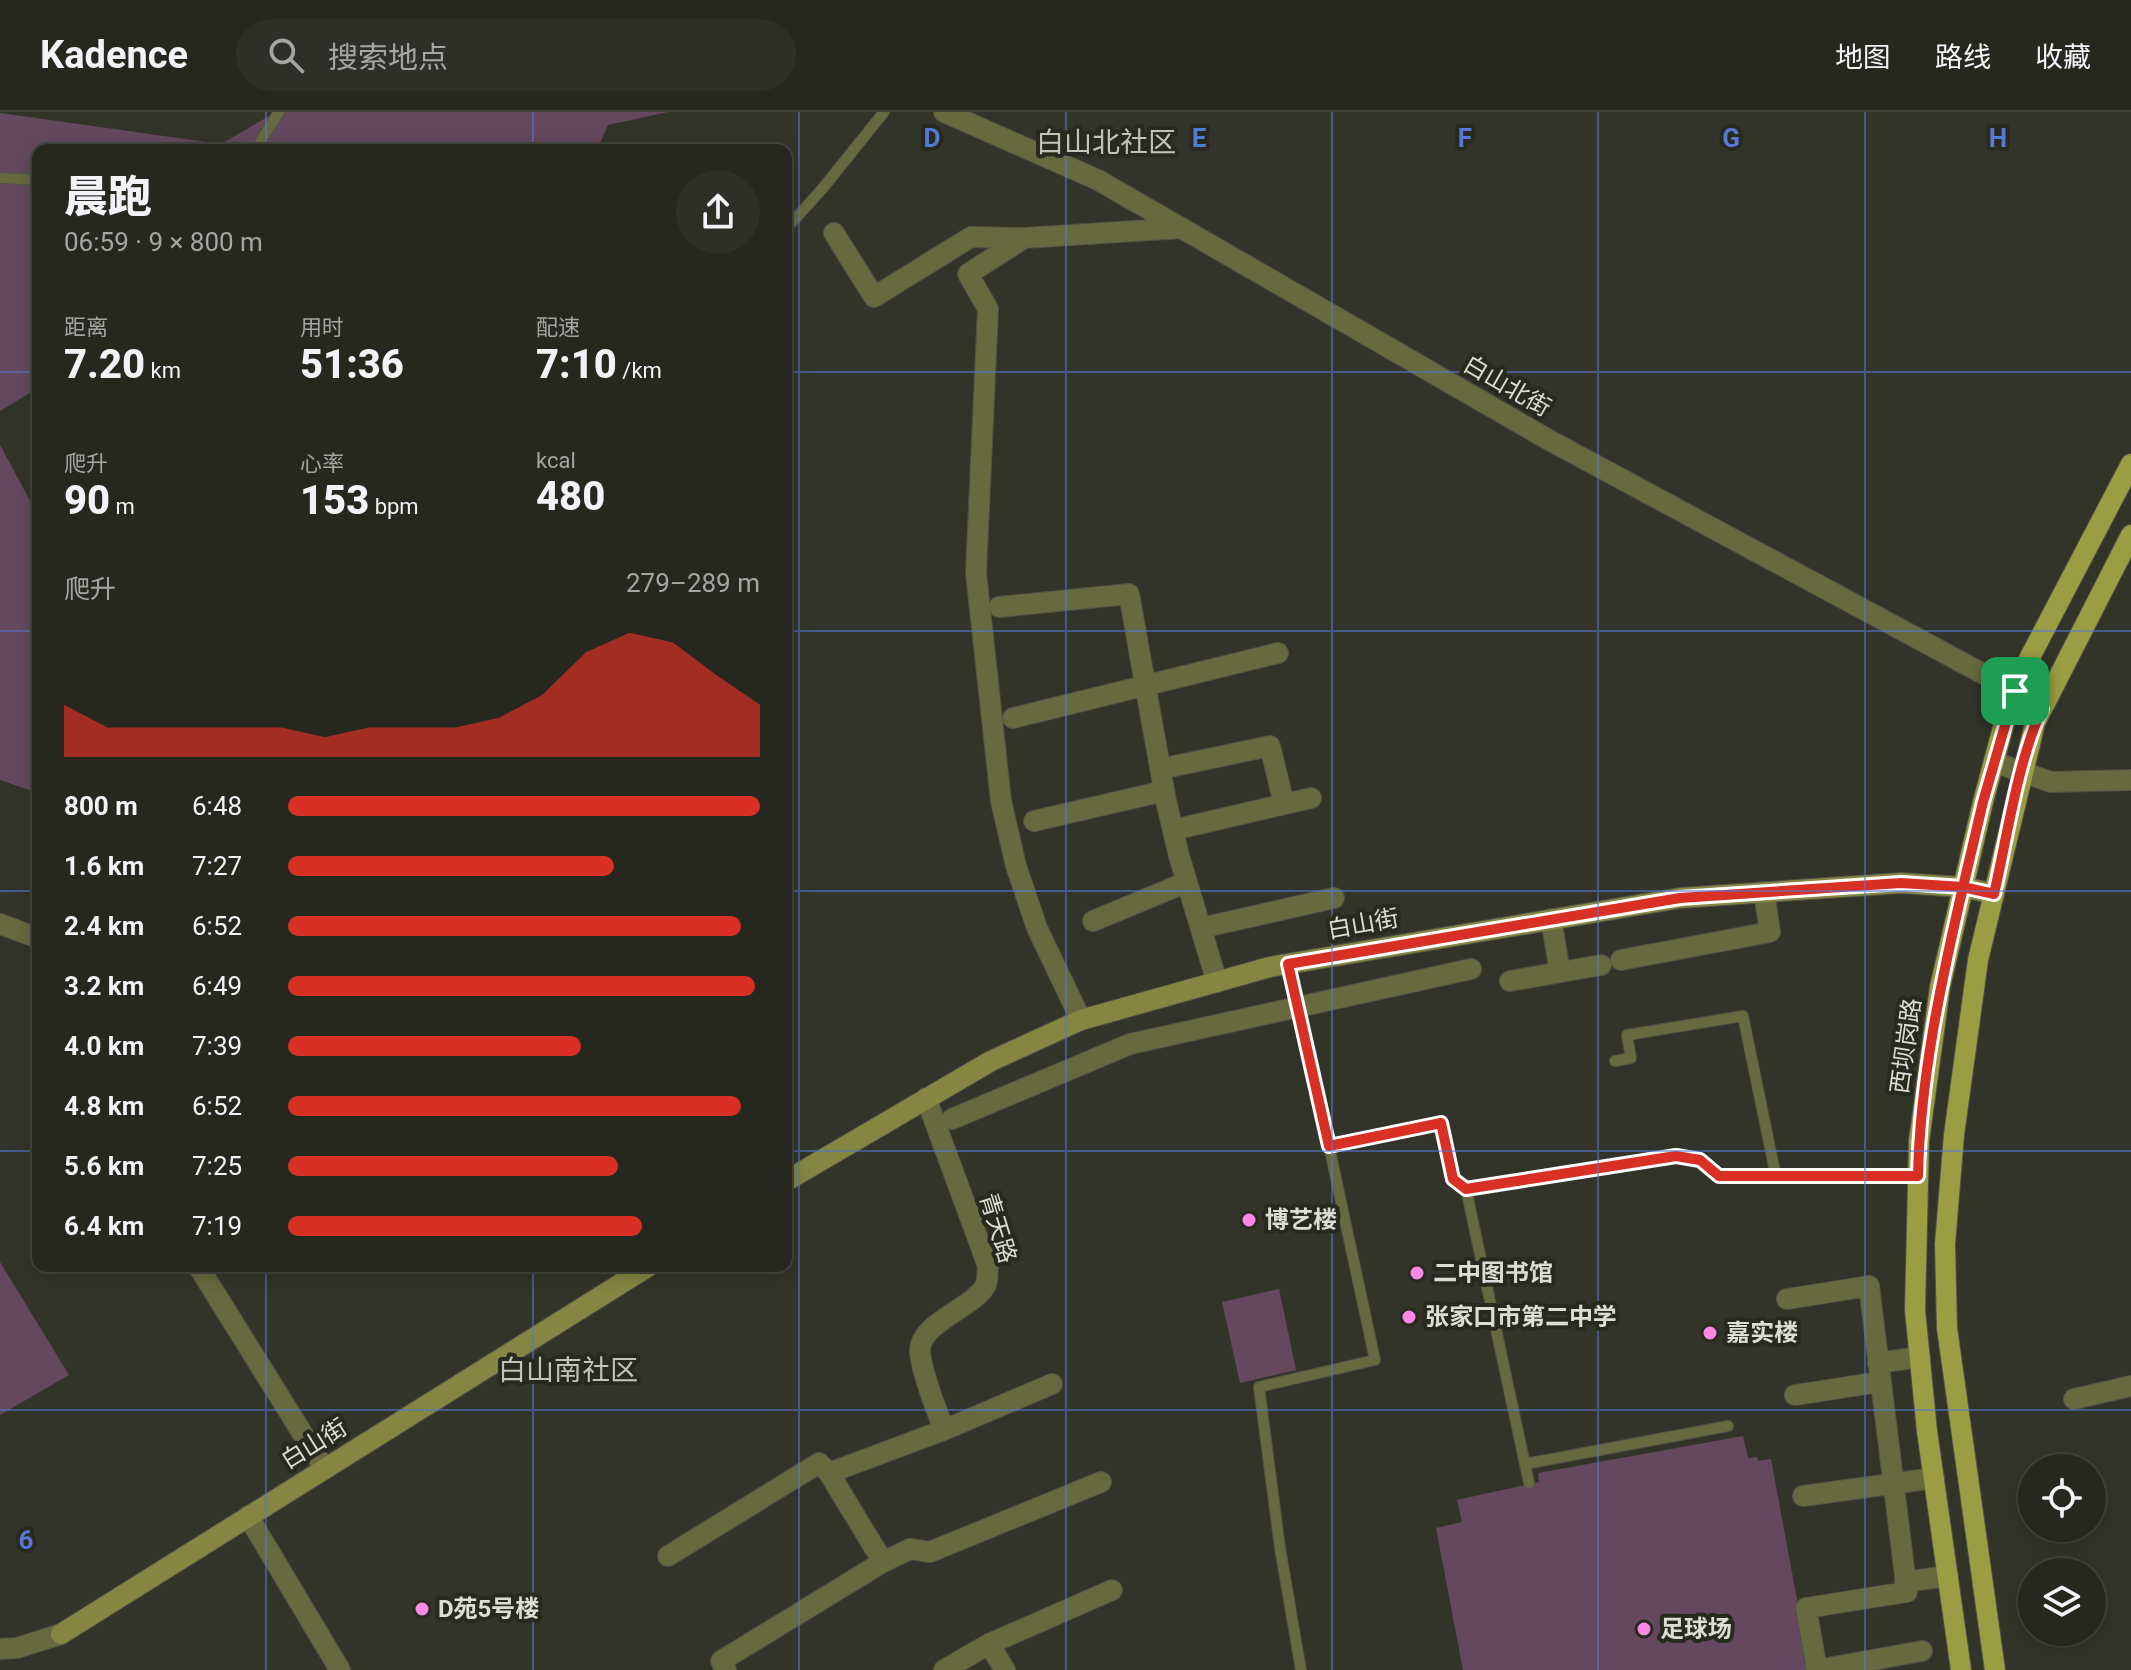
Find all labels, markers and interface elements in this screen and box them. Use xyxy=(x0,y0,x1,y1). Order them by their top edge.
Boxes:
search box xyxy=(236,19,796,91)
text: Kadence xyxy=(40,33,188,77)
icon: search xyxy=(264,33,308,77)
text: 搜索地点 xyxy=(328,40,448,75)
text: 地图 xyxy=(1835,41,1891,74)
text: 路线 xyxy=(1935,41,1991,74)
text: 收藏 xyxy=(2035,41,2091,74)
text: D xyxy=(924,123,940,153)
text: E xyxy=(1192,123,1207,153)
text: F xyxy=(1458,123,1472,153)
text: G xyxy=(1722,123,1740,153)
text: H xyxy=(1989,123,2007,153)
district label: 白山北社区 xyxy=(1036,126,1176,159)
button: share xyxy=(676,170,760,254)
text: 晨跑 xyxy=(64,171,152,223)
text: 06:59 · 9 × 800 m xyxy=(64,227,263,257)
text: 距离 xyxy=(64,315,108,340)
text: 用时 xyxy=(300,315,344,340)
text: 配速 xyxy=(536,315,580,340)
text: 7.20 xyxy=(64,341,145,388)
text: 51:36 xyxy=(300,341,404,388)
text: 7:10 xyxy=(536,341,617,388)
street label: 白山北街 xyxy=(1458,350,1556,422)
text: km xyxy=(145,358,181,383)
text: /km xyxy=(617,358,662,383)
text: kcal xyxy=(536,448,576,473)
text: 爬升 xyxy=(64,451,108,476)
text: 心率 xyxy=(300,451,344,476)
text: 480 xyxy=(536,473,605,520)
text: 90 xyxy=(64,477,110,524)
text: 153 xyxy=(300,477,369,524)
text: m xyxy=(110,494,135,519)
text: bpm xyxy=(369,494,419,519)
text: 279–289 m xyxy=(626,568,760,598)
text: 爬升 xyxy=(64,574,116,604)
pin xyxy=(1981,657,2049,725)
icon: arrive xyxy=(1993,669,2037,713)
text: 800 m xyxy=(64,791,138,821)
text: 6:48 xyxy=(192,791,242,821)
text: 1.6 km xyxy=(64,851,144,881)
text: 7:27 xyxy=(192,851,242,881)
street label: 白山街 xyxy=(1325,904,1401,944)
text: 2.4 km xyxy=(64,911,144,941)
text: 6:52 xyxy=(192,911,242,941)
text: 3.2 km xyxy=(64,971,144,1001)
text: 6:49 xyxy=(192,971,242,1001)
street label: 西坝岗路 xyxy=(1885,997,1927,1095)
text: 4.0 km xyxy=(64,1031,144,1061)
text: 7:39 xyxy=(192,1031,242,1061)
text: 4.8 km xyxy=(64,1091,144,1121)
text: 6:52 xyxy=(192,1091,242,1121)
text: 5.6 km xyxy=(64,1151,144,1181)
text: 7:25 xyxy=(192,1151,242,1181)
street label: 青天路 xyxy=(974,1189,1022,1267)
place label: 博艺楼 xyxy=(1265,1206,1337,1234)
text: 6.4 km xyxy=(64,1211,144,1241)
text: 7:19 xyxy=(192,1211,242,1241)
marker: 博艺楼 xyxy=(1240,1211,1258,1229)
place label: 二中图书馆 xyxy=(1433,1259,1553,1287)
marker: 二中图书馆 xyxy=(1408,1264,1426,1282)
place label: 张家口市第二中学 xyxy=(1425,1303,1617,1331)
marker: 张家口市第二中学 xyxy=(1400,1308,1418,1326)
place label: 嘉实楼 xyxy=(1726,1319,1798,1347)
marker: 嘉实楼 xyxy=(1701,1324,1719,1342)
district label: 白山南社区 xyxy=(498,1354,638,1387)
street label: 白山街 xyxy=(276,1413,352,1475)
map controls xyxy=(2018,1454,2106,1646)
button: locate xyxy=(2018,1454,2106,1542)
text: 6 xyxy=(19,1525,34,1555)
button: layers xyxy=(2018,1558,2106,1646)
place label: D苑5号楼 xyxy=(438,1595,539,1623)
marker: D苑5号楼 xyxy=(413,1600,431,1618)
place label: 足球场 xyxy=(1660,1615,1732,1643)
marker: 足球场 xyxy=(1635,1620,1653,1638)

